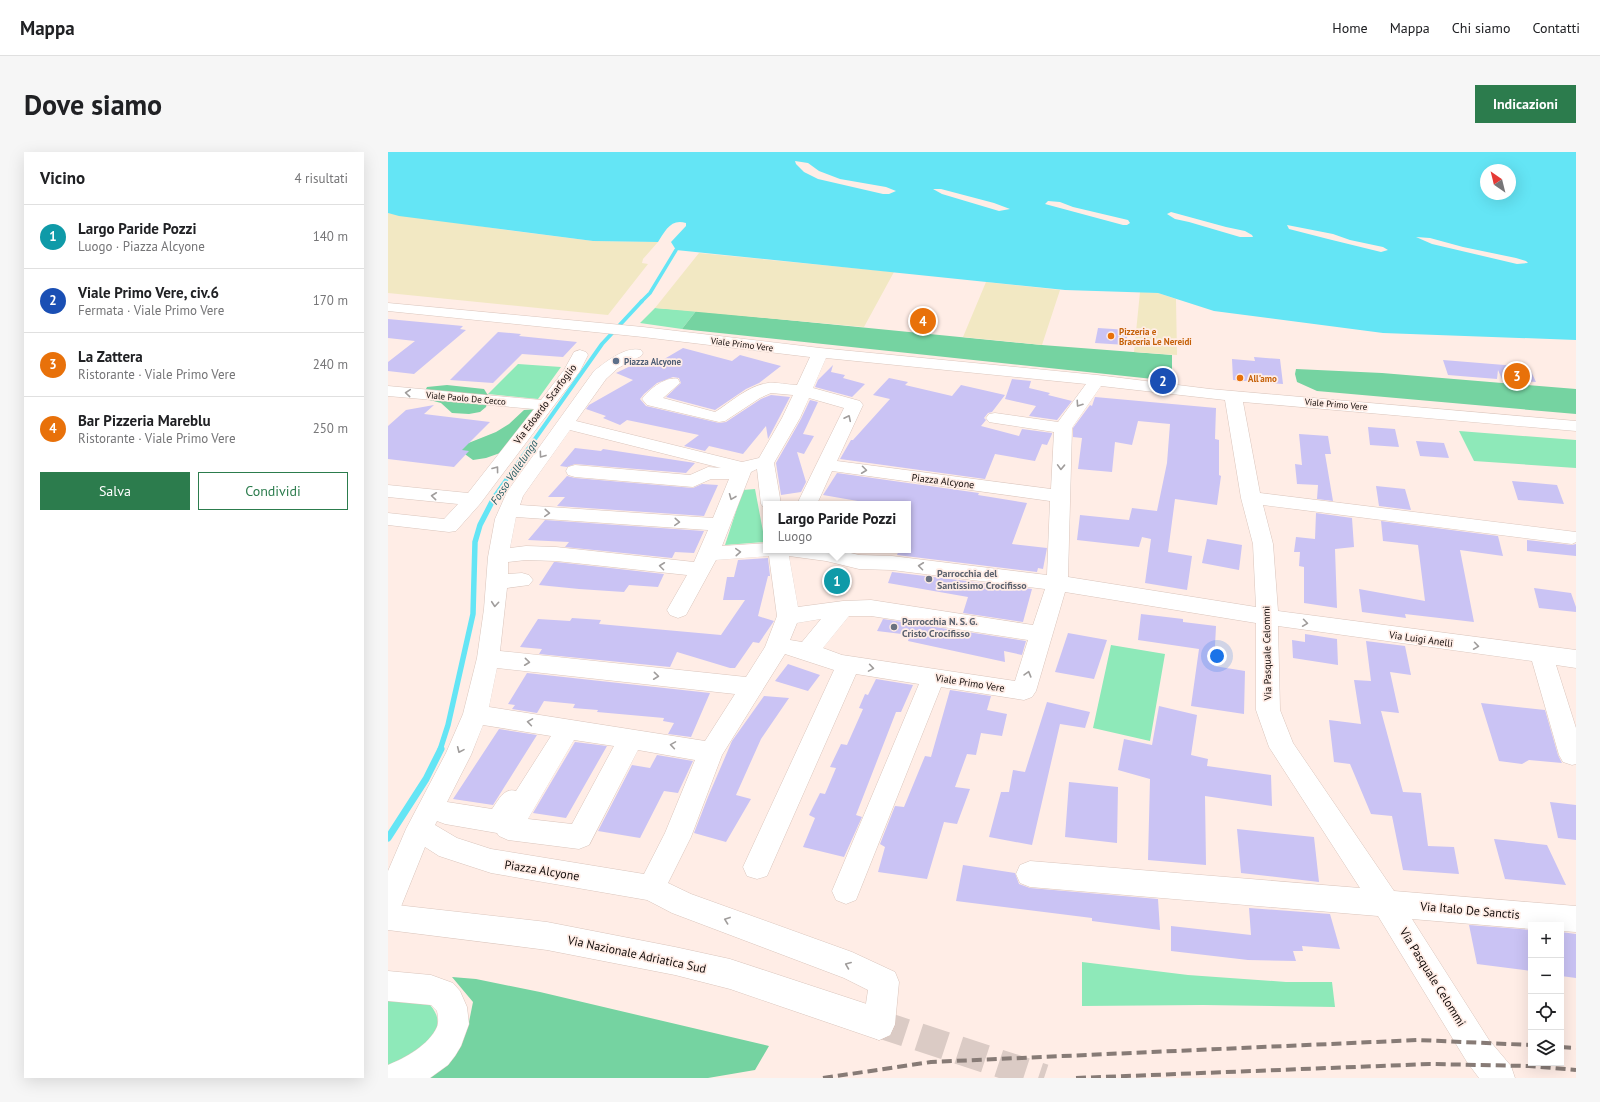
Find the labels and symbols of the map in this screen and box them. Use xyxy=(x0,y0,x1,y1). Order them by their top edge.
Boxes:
north arrow xyxy=(1480,164,1516,200)
pin: 4 xyxy=(910,306,936,336)
place label: Pizzeria e Braceria Le Nereidi xyxy=(1119,326,1192,347)
marker: Pizzeria e Braceria Le Nereidi xyxy=(1106,331,1116,341)
street label: Viale Primo Vere xyxy=(709,335,774,353)
marker: Piazza Alcyone xyxy=(611,356,621,366)
place label: Piazza Alcyone xyxy=(624,356,681,367)
street label: Via Edoardo Scarfoglio xyxy=(510,361,579,447)
pin: 3 xyxy=(1504,361,1530,391)
pin: 2 xyxy=(1150,366,1176,396)
marker: All'amo xyxy=(1235,373,1245,383)
place label: All'amo xyxy=(1248,373,1277,384)
one-way arrow xyxy=(405,389,411,398)
street label: Viale Paolo De Cecco xyxy=(425,389,507,407)
street label: Viale Primo Vere xyxy=(1303,396,1368,412)
one-way arrow xyxy=(1077,399,1084,406)
one-way arrow xyxy=(843,415,851,423)
water label: Fosso Vallelunga xyxy=(487,436,541,507)
one-way arrow xyxy=(539,451,547,458)
one-way arrow xyxy=(1057,464,1066,470)
one-way arrow xyxy=(861,465,867,474)
one-way arrow xyxy=(491,466,499,473)
street label: Piazza Alcyone xyxy=(911,471,975,491)
one-way arrow xyxy=(431,492,437,501)
one-way arrow xyxy=(729,492,737,500)
one-way arrow xyxy=(544,509,550,517)
one-way arrow xyxy=(674,517,680,526)
one-way arrow xyxy=(735,547,741,556)
one-way arrow xyxy=(659,562,665,571)
one-way arrow xyxy=(918,562,924,571)
pin: 1 xyxy=(824,566,850,596)
place label: Parrocchia del Santissimo Crocifisso xyxy=(937,567,1027,592)
marker: Parrocchia del Santissimo Crocifisso xyxy=(924,574,934,584)
one-way arrow xyxy=(490,601,499,607)
street label: Via Pasquale Celommi xyxy=(1260,606,1274,701)
place label: Parrocchia N. S. G. Cristo Crocifisso xyxy=(902,615,978,640)
one-way arrow xyxy=(1302,618,1308,627)
marker: Parrocchia N. S. G. Cristo Crocifisso xyxy=(889,622,899,632)
street label: Via Luigi Anelli xyxy=(1387,628,1454,650)
one-way arrow xyxy=(1472,641,1479,650)
your location xyxy=(1207,646,1227,666)
one-way arrow xyxy=(524,657,530,666)
one-way arrow xyxy=(868,663,874,672)
one-way arrow xyxy=(653,671,659,680)
street label: Viale Primo Vere xyxy=(934,671,1006,695)
one-way arrow xyxy=(1024,671,1032,678)
one-way arrow xyxy=(527,719,534,727)
one-way arrow xyxy=(670,741,676,750)
one-way arrow xyxy=(456,746,464,753)
street label: Piazza Alcyone xyxy=(503,857,581,883)
street label: Via Italo De Sanctis xyxy=(1419,898,1520,922)
one-way arrow xyxy=(723,917,730,925)
street label: Via Pasquale Celommi xyxy=(1396,924,1469,1029)
street label: Via Nazionale Adriatica Sud xyxy=(565,932,708,976)
one-way arrow xyxy=(845,962,852,970)

